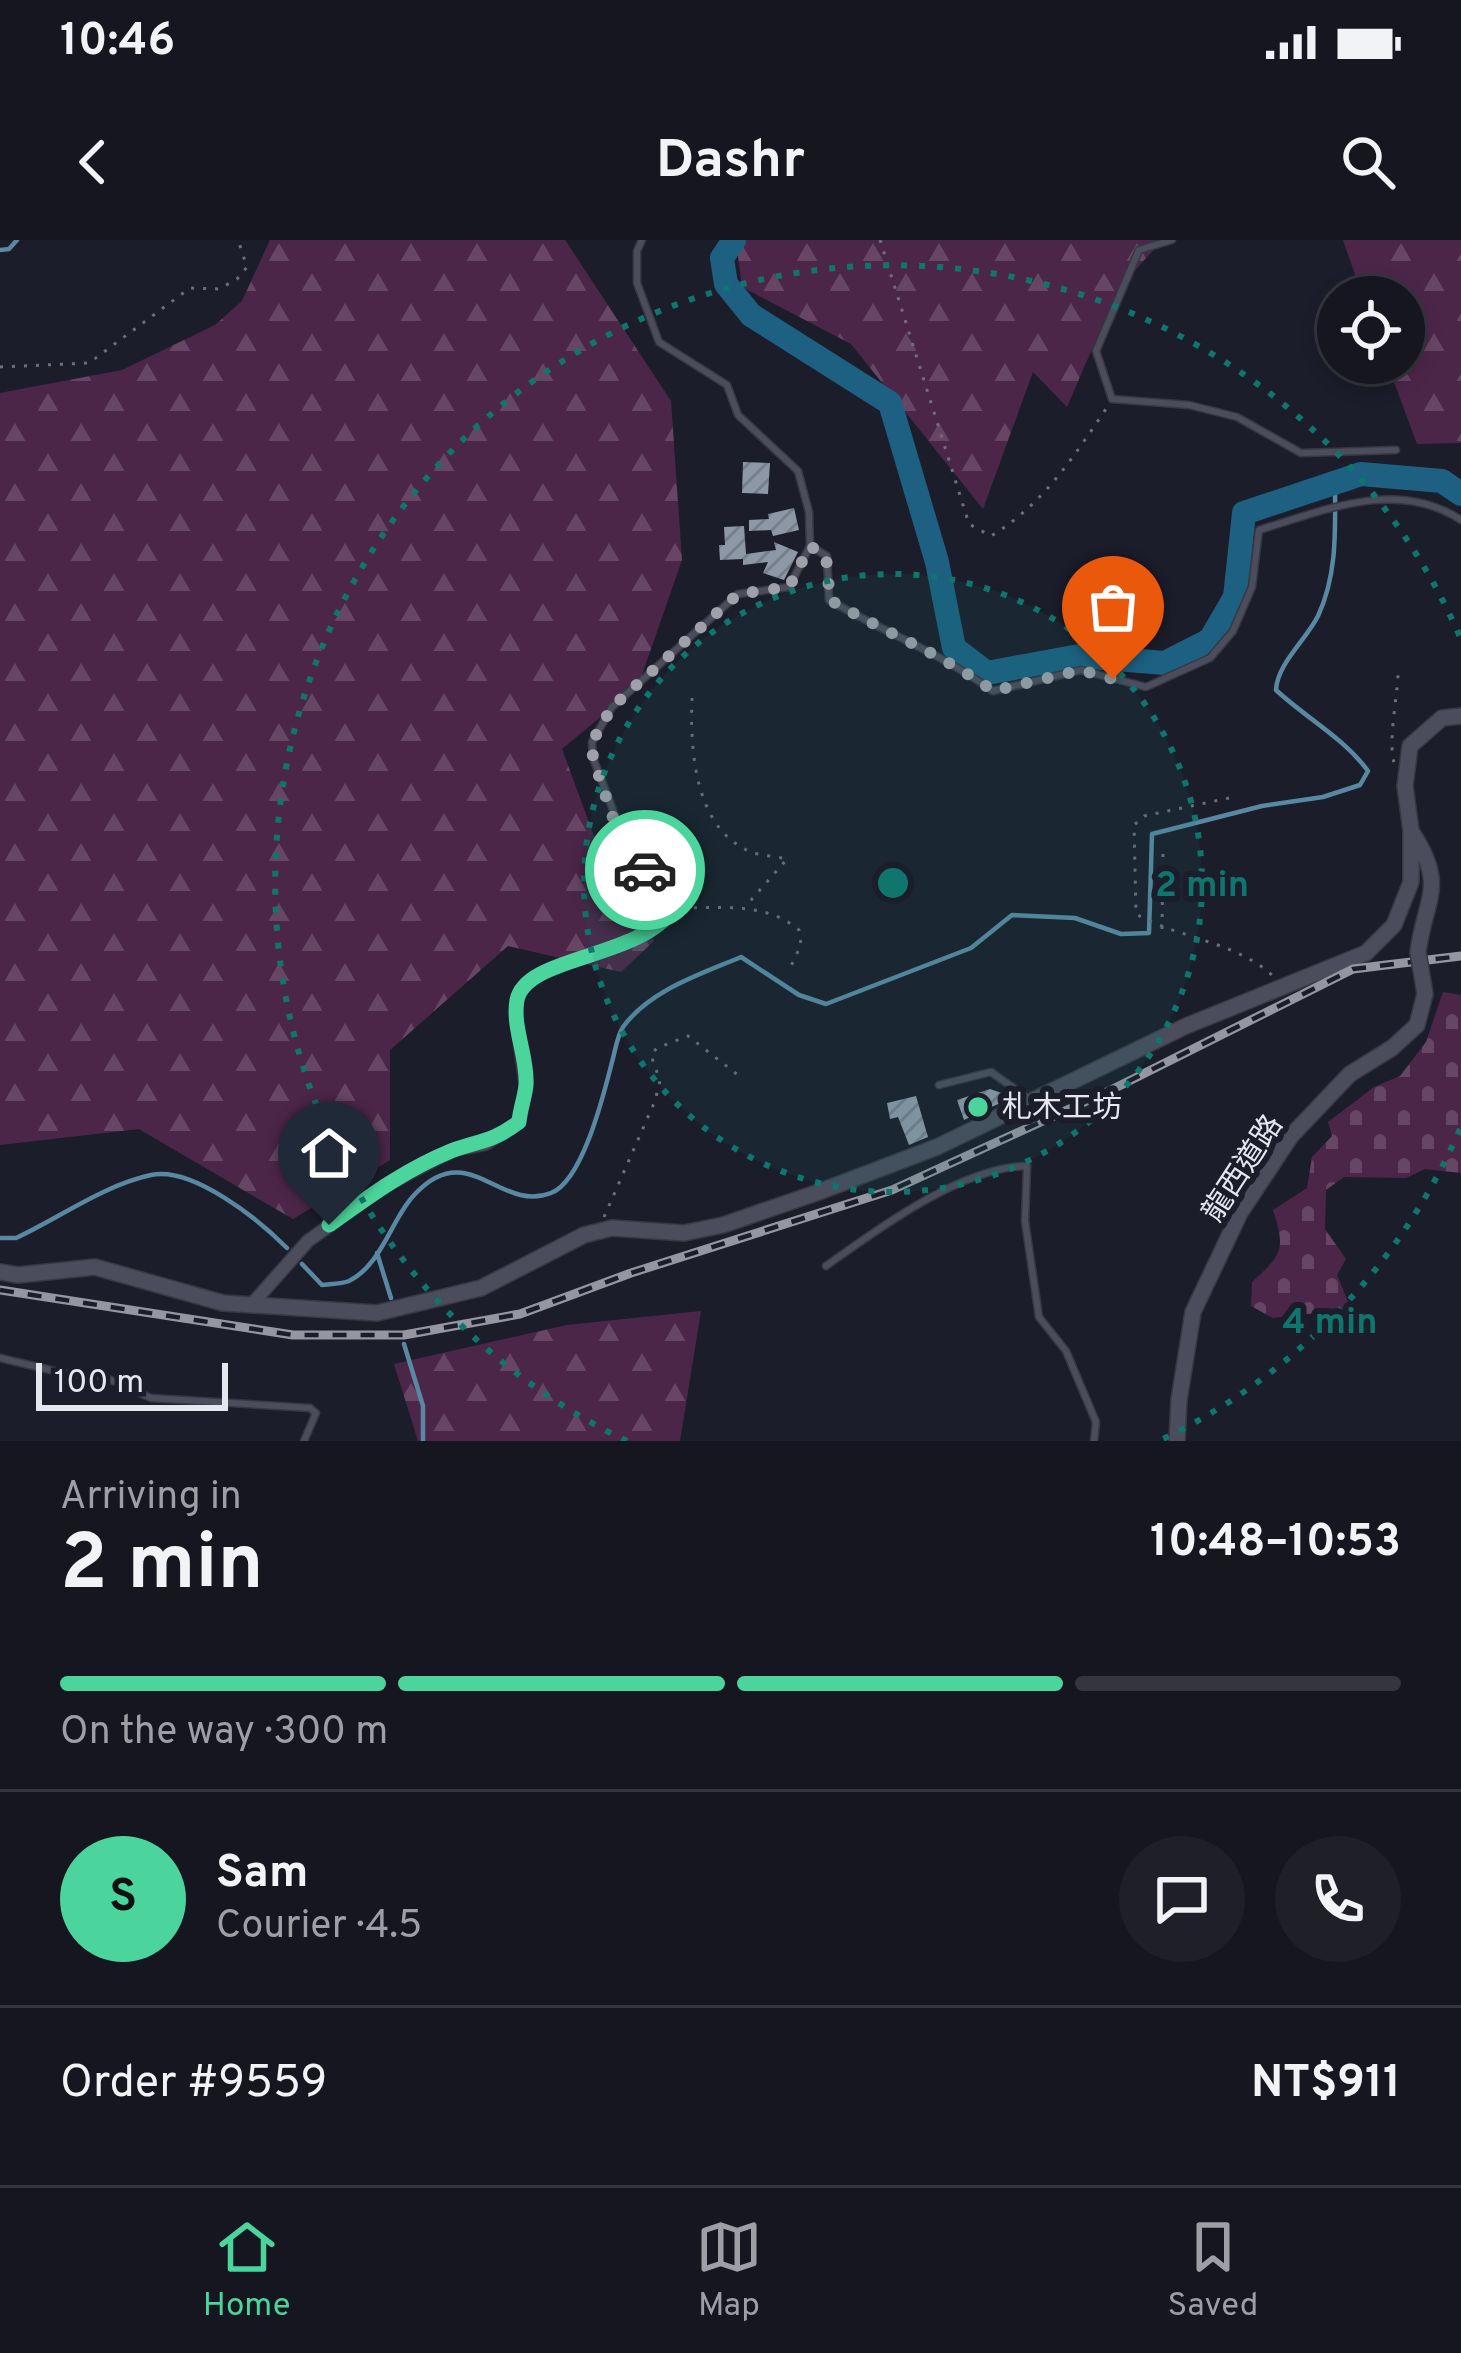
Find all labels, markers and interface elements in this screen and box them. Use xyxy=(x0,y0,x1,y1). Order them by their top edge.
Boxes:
text: 10:46 xyxy=(60,14,175,71)
text: Dashr xyxy=(656,128,805,197)
icon: back xyxy=(60,129,126,195)
icon: search xyxy=(1335,129,1401,195)
map controls xyxy=(1317,276,1425,384)
button: locate xyxy=(1317,276,1425,384)
pin xyxy=(1062,556,1164,679)
icon: bag xyxy=(1080,574,1146,640)
courier xyxy=(585,810,705,930)
icon: car xyxy=(612,837,678,903)
centre of rings xyxy=(872,862,914,904)
text: 2 min xyxy=(1155,864,1249,910)
place label: 札木工坊 xyxy=(1002,1091,1122,1128)
marker: 札木工坊 xyxy=(965,1094,991,1120)
pin xyxy=(278,1102,380,1225)
street label: 龍西道路 xyxy=(1196,1109,1292,1230)
icon: home xyxy=(296,1120,362,1186)
text: 4 min xyxy=(1282,1301,1378,1347)
scale bar xyxy=(36,1357,228,1410)
text: 100 m xyxy=(54,1363,144,1405)
text: Arriving in xyxy=(60,1474,242,1523)
text: 10:48–10:53 xyxy=(1150,1515,1401,1572)
text: 2 min xyxy=(60,1518,264,1617)
text: On the way · 300 m xyxy=(60,1709,388,1758)
button: chat xyxy=(1119,1836,1245,1962)
button: phone xyxy=(1275,1836,1401,1962)
text: Sam xyxy=(216,1846,308,1903)
text: S xyxy=(109,1870,137,1927)
text: Courier · 4.5 xyxy=(216,1903,422,1952)
text: Order #9559 xyxy=(60,2056,327,2113)
text: NT$911 xyxy=(1251,2056,1401,2113)
tab: Home xyxy=(203,2214,290,2328)
tab: Map xyxy=(696,2214,762,2328)
tab: Saved xyxy=(1168,2214,1258,2328)

